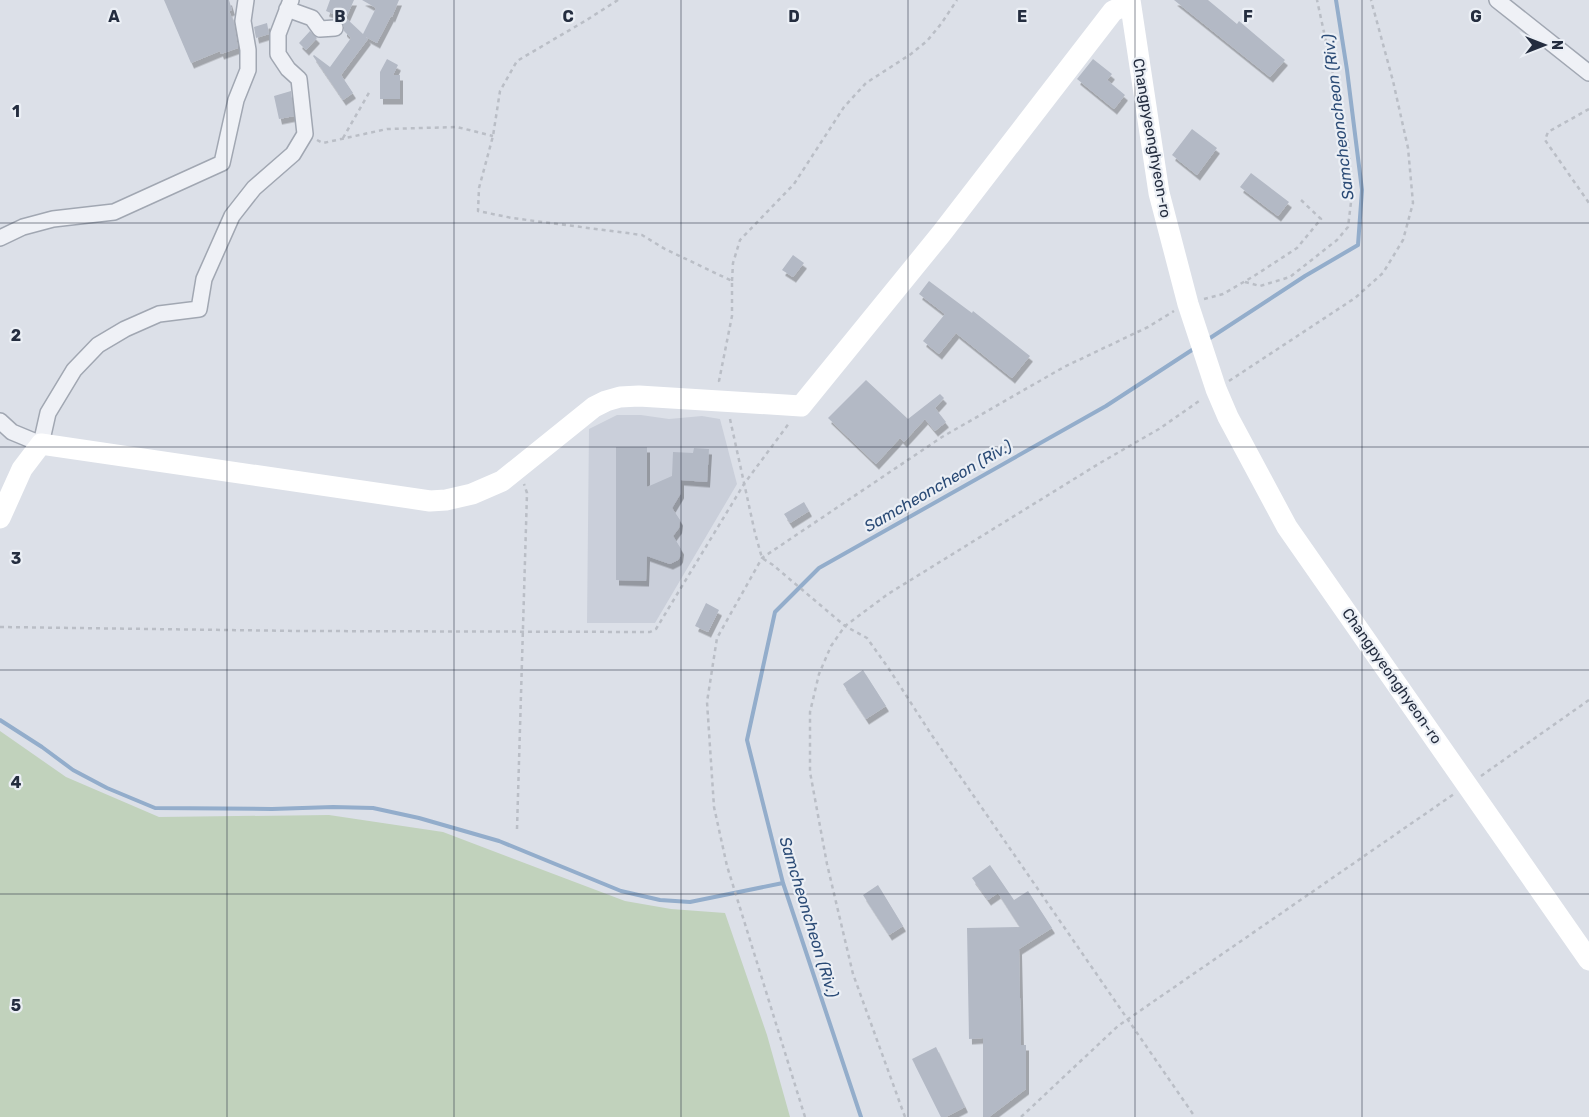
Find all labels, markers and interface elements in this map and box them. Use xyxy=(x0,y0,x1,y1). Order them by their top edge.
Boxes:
text: A xyxy=(108,7,120,26)
text: B xyxy=(334,7,346,26)
text: C xyxy=(562,7,574,26)
text: D xyxy=(788,7,800,26)
text: E xyxy=(1017,7,1027,26)
text: F xyxy=(1243,7,1253,26)
text: G xyxy=(1470,7,1482,26)
north arrow xyxy=(1519,20,1569,70)
water label: Samcheoncheon (Riv.) xyxy=(1318,32,1358,201)
text: N xyxy=(1548,40,1565,50)
street label: Changpyeonghyeon-ro xyxy=(1129,57,1175,219)
text: 1 xyxy=(12,102,20,121)
text: 2 xyxy=(11,326,21,345)
water label: Samcheoncheon (Riv.) xyxy=(861,436,1016,536)
text: 3 xyxy=(11,549,21,568)
street label: Changpyeonghyeon-ro xyxy=(1338,605,1446,747)
text: 4 xyxy=(11,773,22,792)
water label: Samcheoncheon (Riv.) xyxy=(775,834,843,1000)
text: 5 xyxy=(11,996,21,1015)

